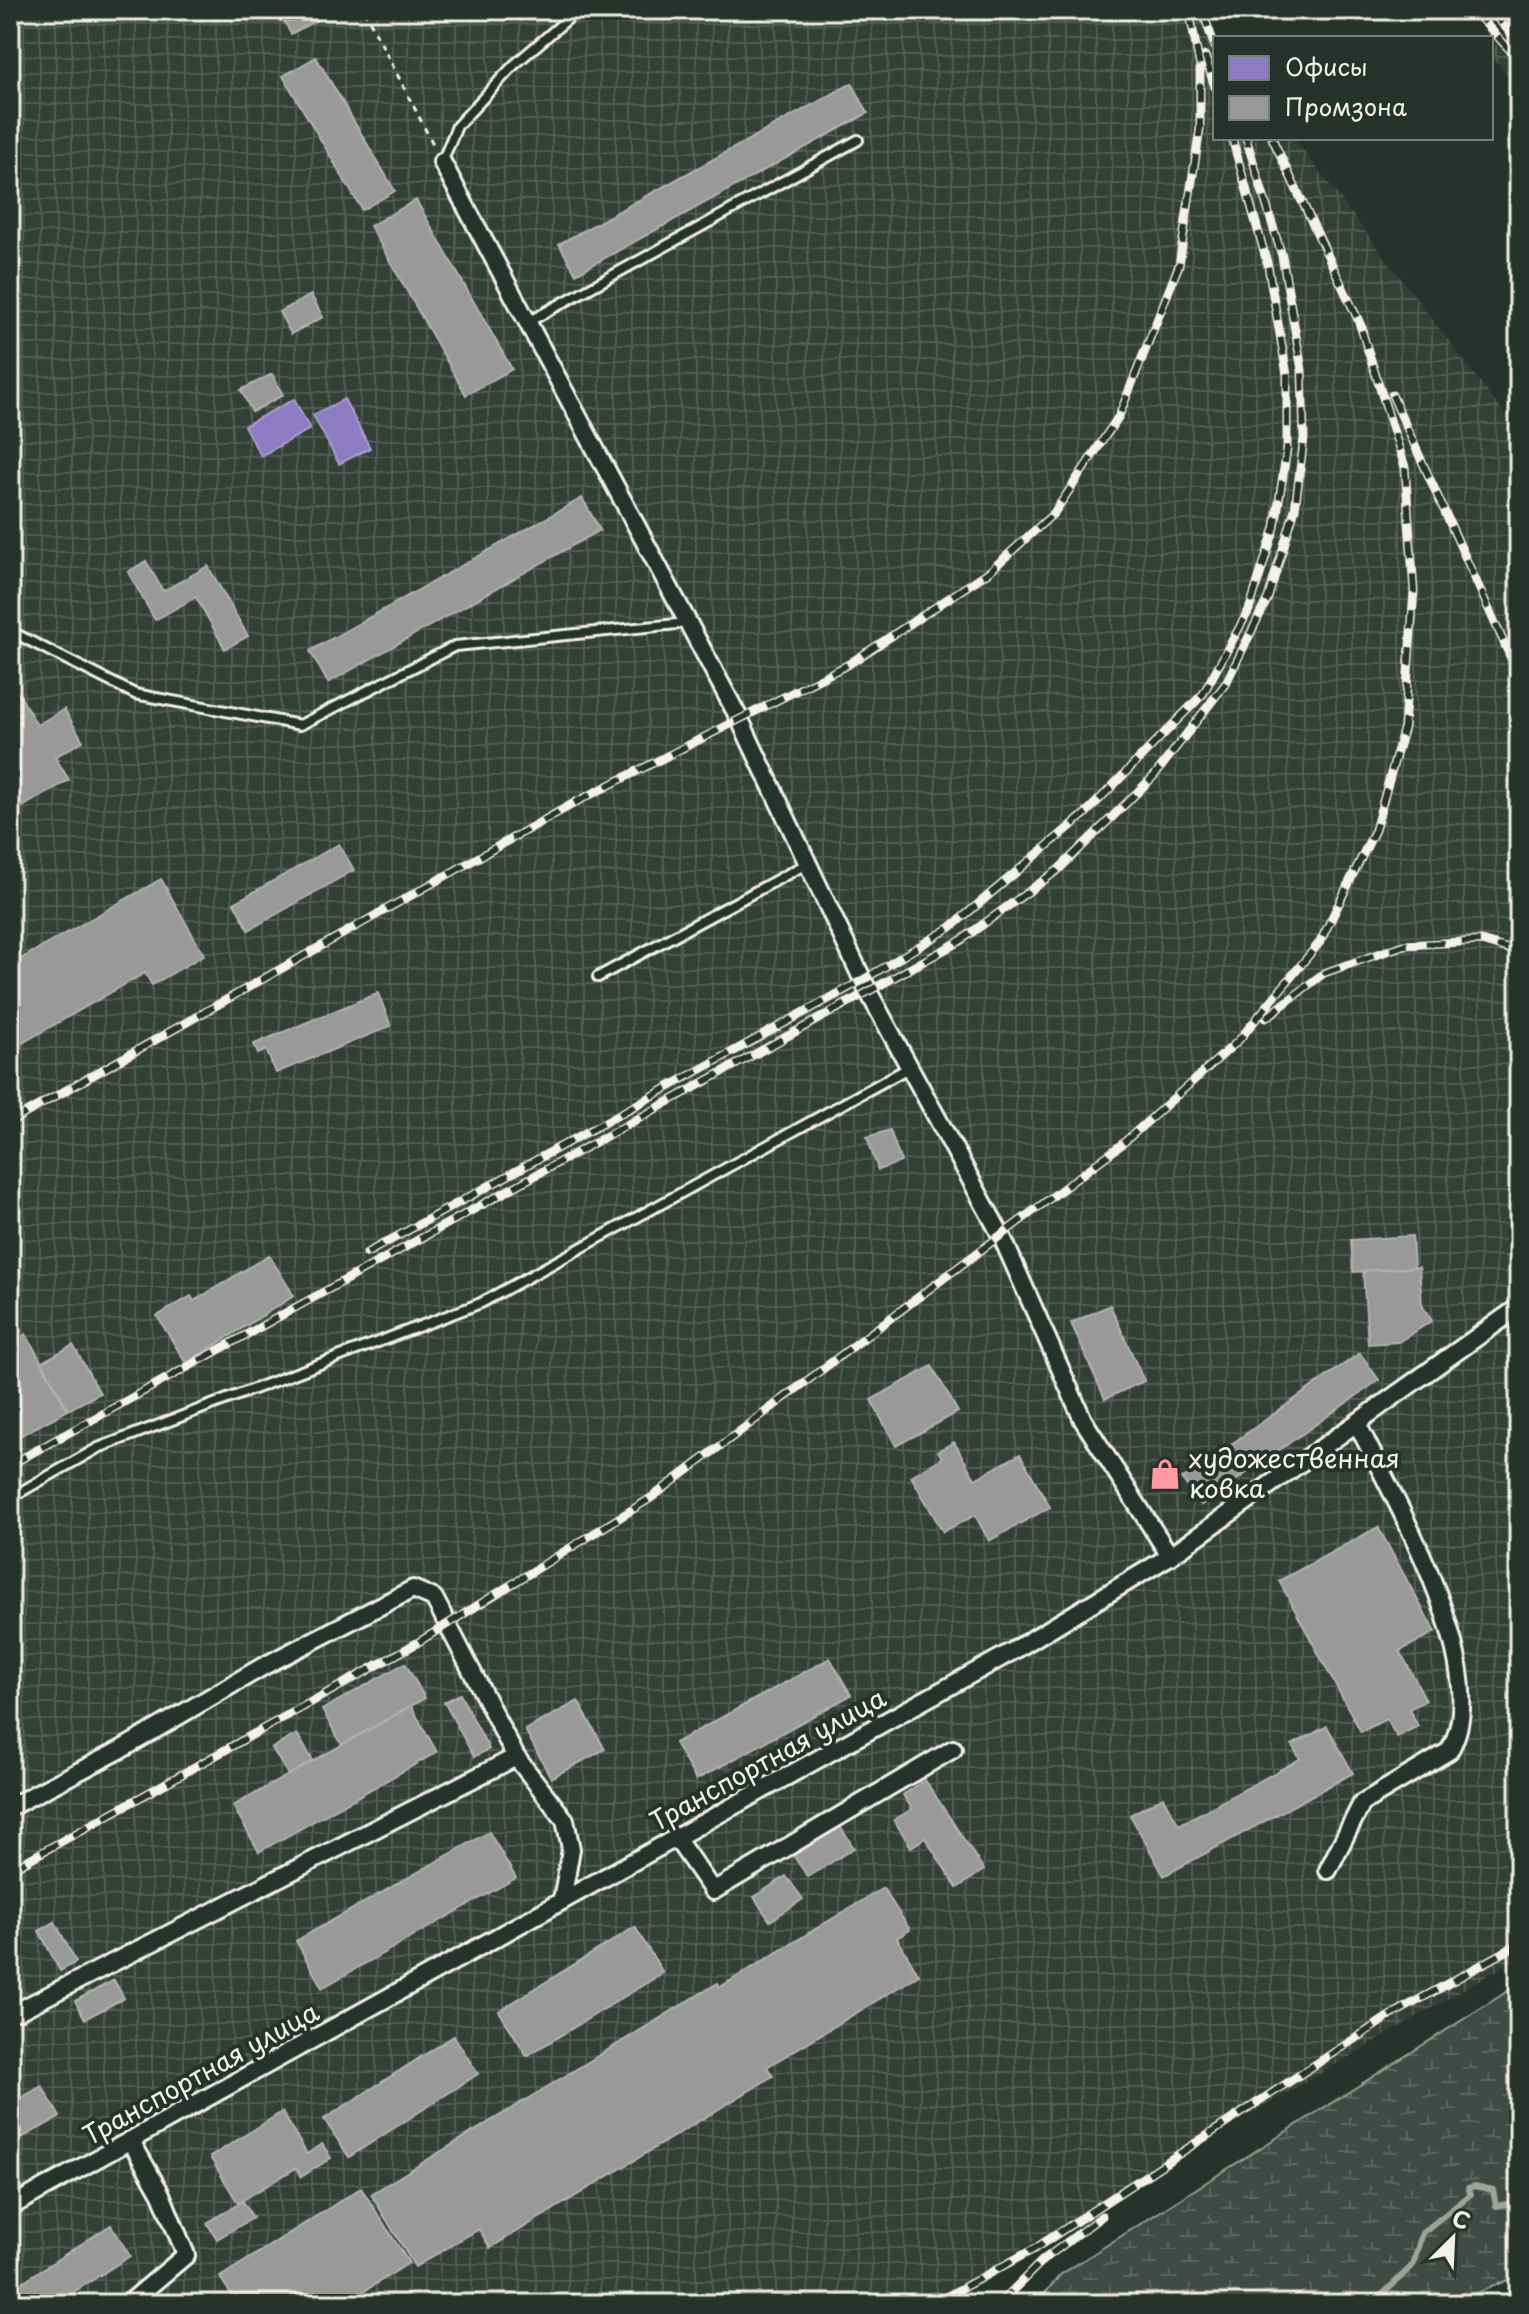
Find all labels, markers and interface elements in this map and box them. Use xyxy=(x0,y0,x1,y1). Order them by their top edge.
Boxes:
legend xyxy=(1213,36,1493,140)
text: Офисы xyxy=(1285,48,1367,84)
text: Промзона xyxy=(1285,88,1407,124)
place label: художественная ковка xyxy=(1189,1438,1400,1507)
shop icon: художественная ковка xyxy=(1148,1457,1182,1491)
street label: Транспортная улица xyxy=(642,1677,893,1840)
street label: Транспортная улица xyxy=(75,1991,326,2154)
north arrow xyxy=(1413,2198,1493,2278)
text: С xyxy=(1447,2200,1476,2237)

